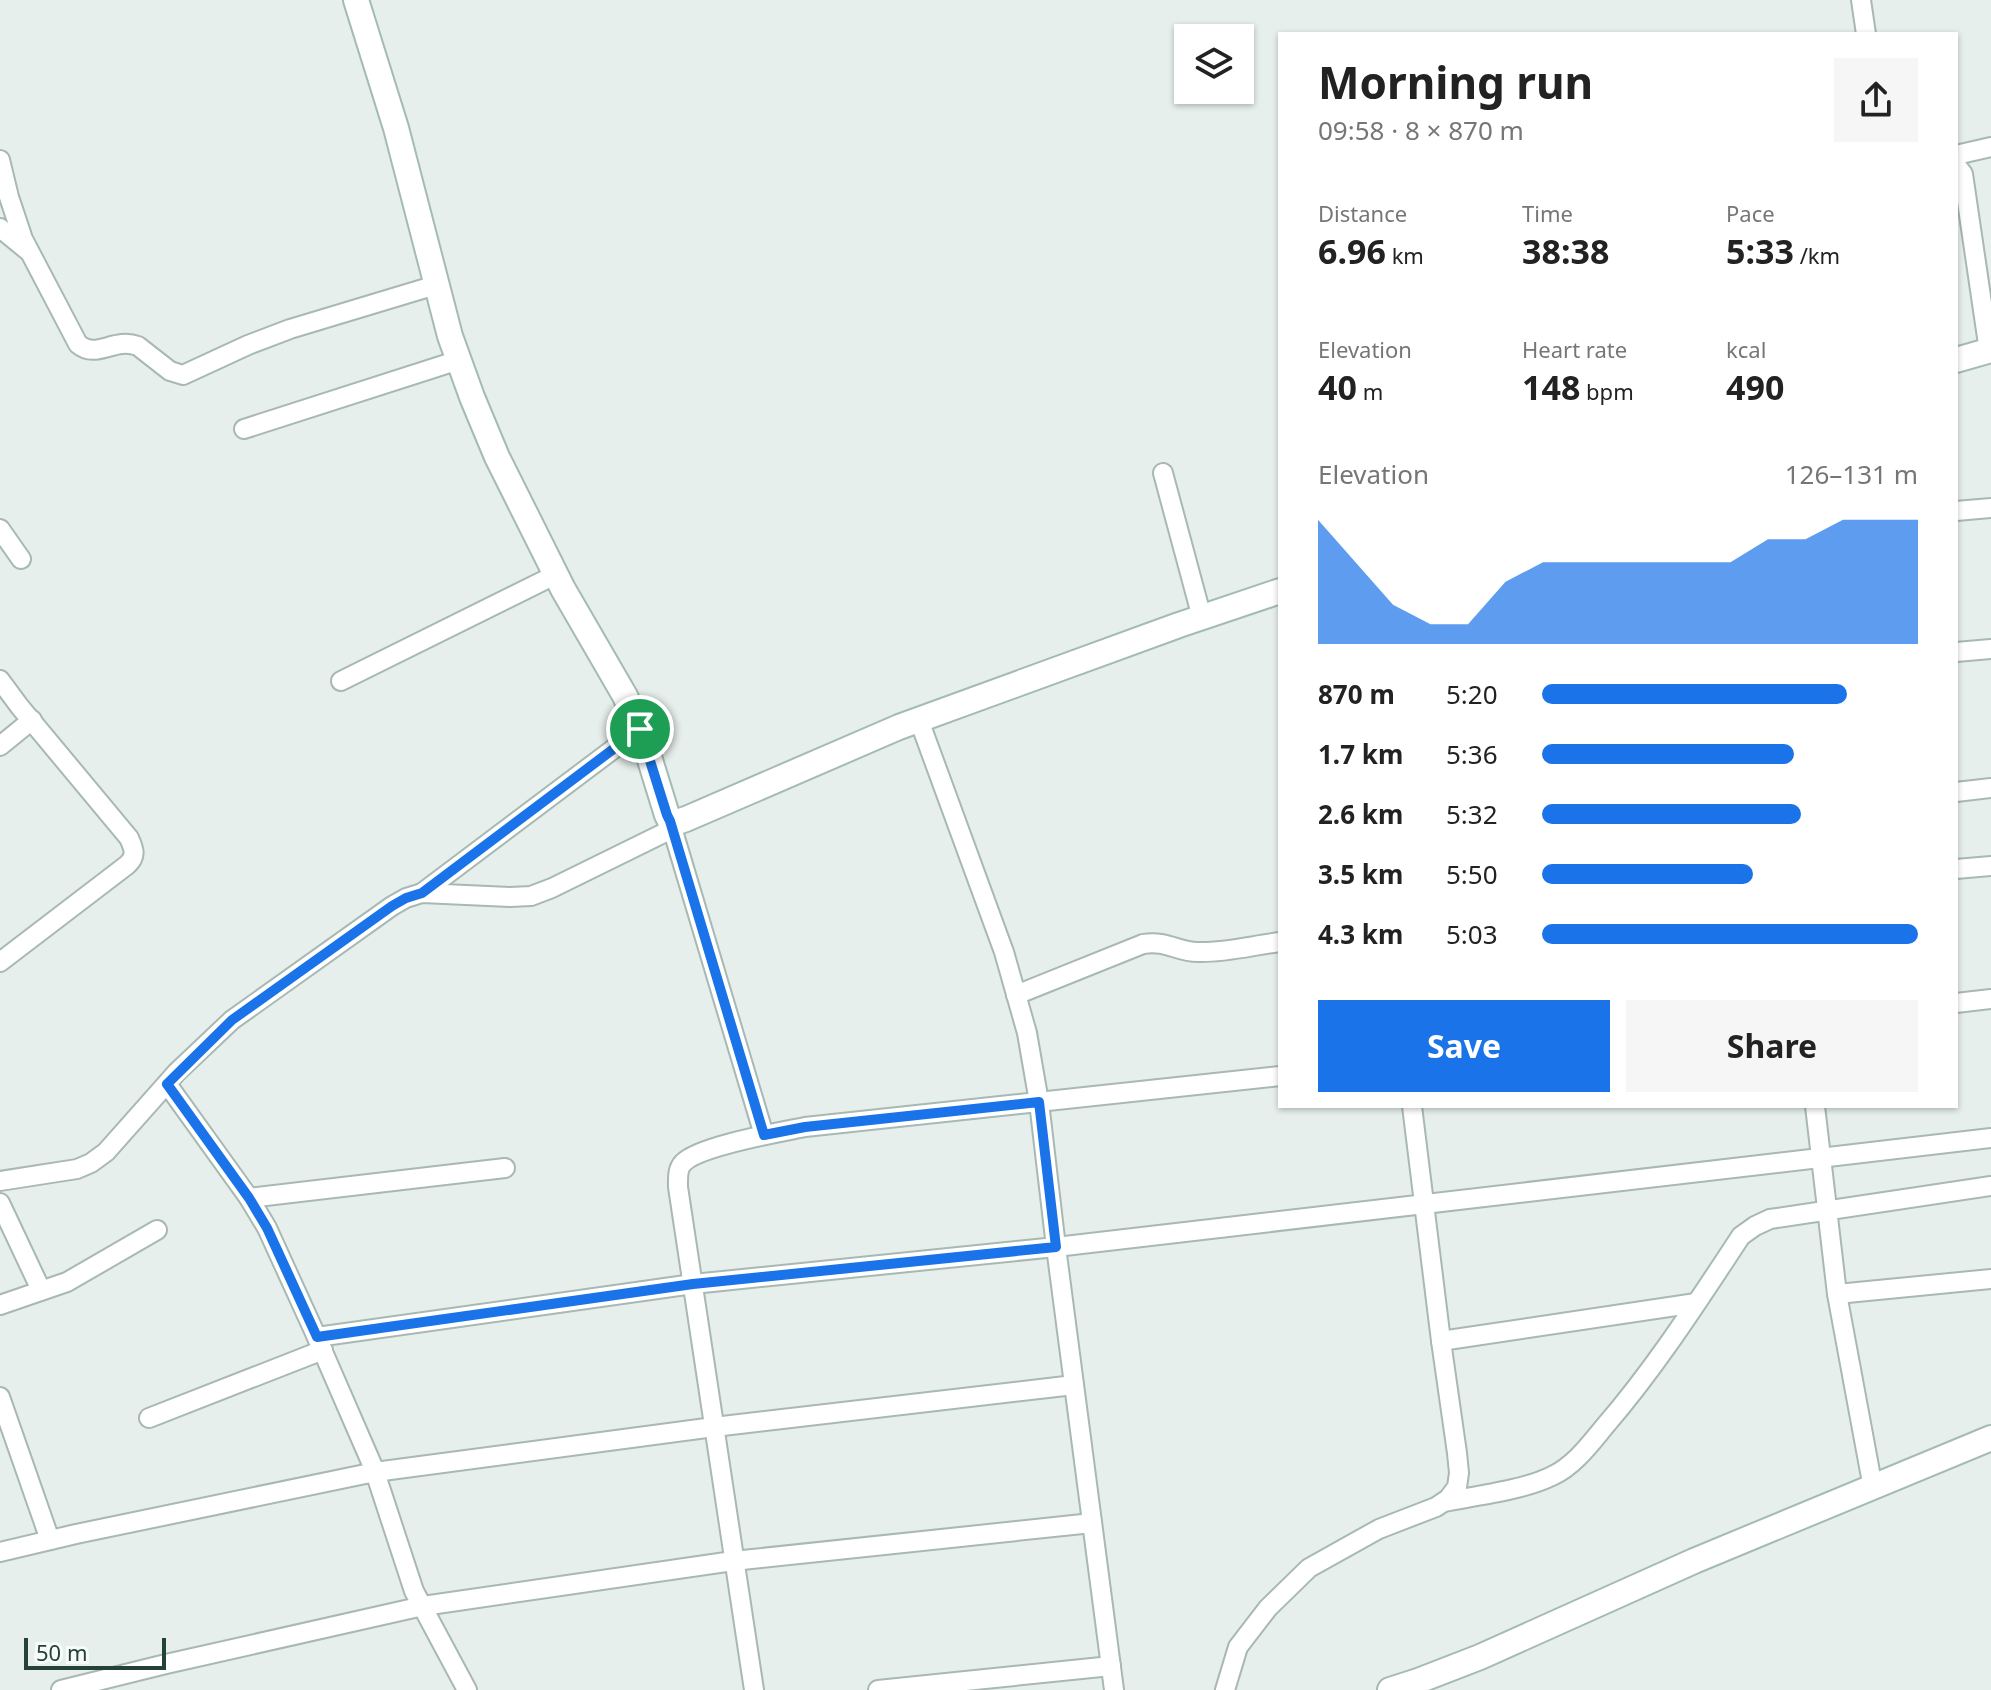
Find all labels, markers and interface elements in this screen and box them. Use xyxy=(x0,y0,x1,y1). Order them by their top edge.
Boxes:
map controls xyxy=(1174,24,1254,104)
button: layers xyxy=(1174,24,1254,104)
text: Morning run xyxy=(1318,52,1593,112)
button: share xyxy=(1834,58,1918,142)
text: 09:58 · 8 × 870 m xyxy=(1318,112,1524,148)
text: Distance xyxy=(1318,198,1407,228)
text: Time xyxy=(1522,198,1573,228)
text: Pace xyxy=(1726,198,1775,228)
text: 6.96 xyxy=(1318,228,1386,274)
text: 38:38 xyxy=(1522,228,1609,274)
text: 5:33 xyxy=(1726,228,1794,274)
text: km xyxy=(1386,240,1424,270)
text: /km xyxy=(1794,240,1840,270)
text: Elevation xyxy=(1318,334,1412,364)
text: Heart rate xyxy=(1522,334,1627,364)
text: kcal xyxy=(1726,334,1766,364)
text: 40 xyxy=(1318,364,1357,410)
text: 148 xyxy=(1522,364,1580,410)
text: 490 xyxy=(1726,364,1784,410)
text: m xyxy=(1357,376,1383,406)
text: bpm xyxy=(1580,376,1634,406)
text: Elevation xyxy=(1318,456,1429,492)
text: 126–131 m xyxy=(1785,456,1918,492)
text: 870 m xyxy=(1318,676,1395,712)
text: 5:20 xyxy=(1446,676,1498,712)
pin xyxy=(606,695,674,763)
icon: arrive xyxy=(618,707,662,751)
text: 1.7 km xyxy=(1318,736,1403,772)
text: 5:36 xyxy=(1446,736,1498,772)
text: 2.6 km xyxy=(1318,796,1403,832)
text: 5:32 xyxy=(1446,796,1498,832)
text: 3.5 km xyxy=(1318,856,1403,892)
text: 5:50 xyxy=(1446,856,1498,892)
text: 4.3 km xyxy=(1318,916,1403,952)
text: 5:03 xyxy=(1446,916,1498,952)
button: Save xyxy=(1318,1000,1610,1092)
button: Share xyxy=(1626,1000,1918,1092)
scale bar xyxy=(24,1634,166,1670)
text: 50 m xyxy=(36,1637,87,1667)

